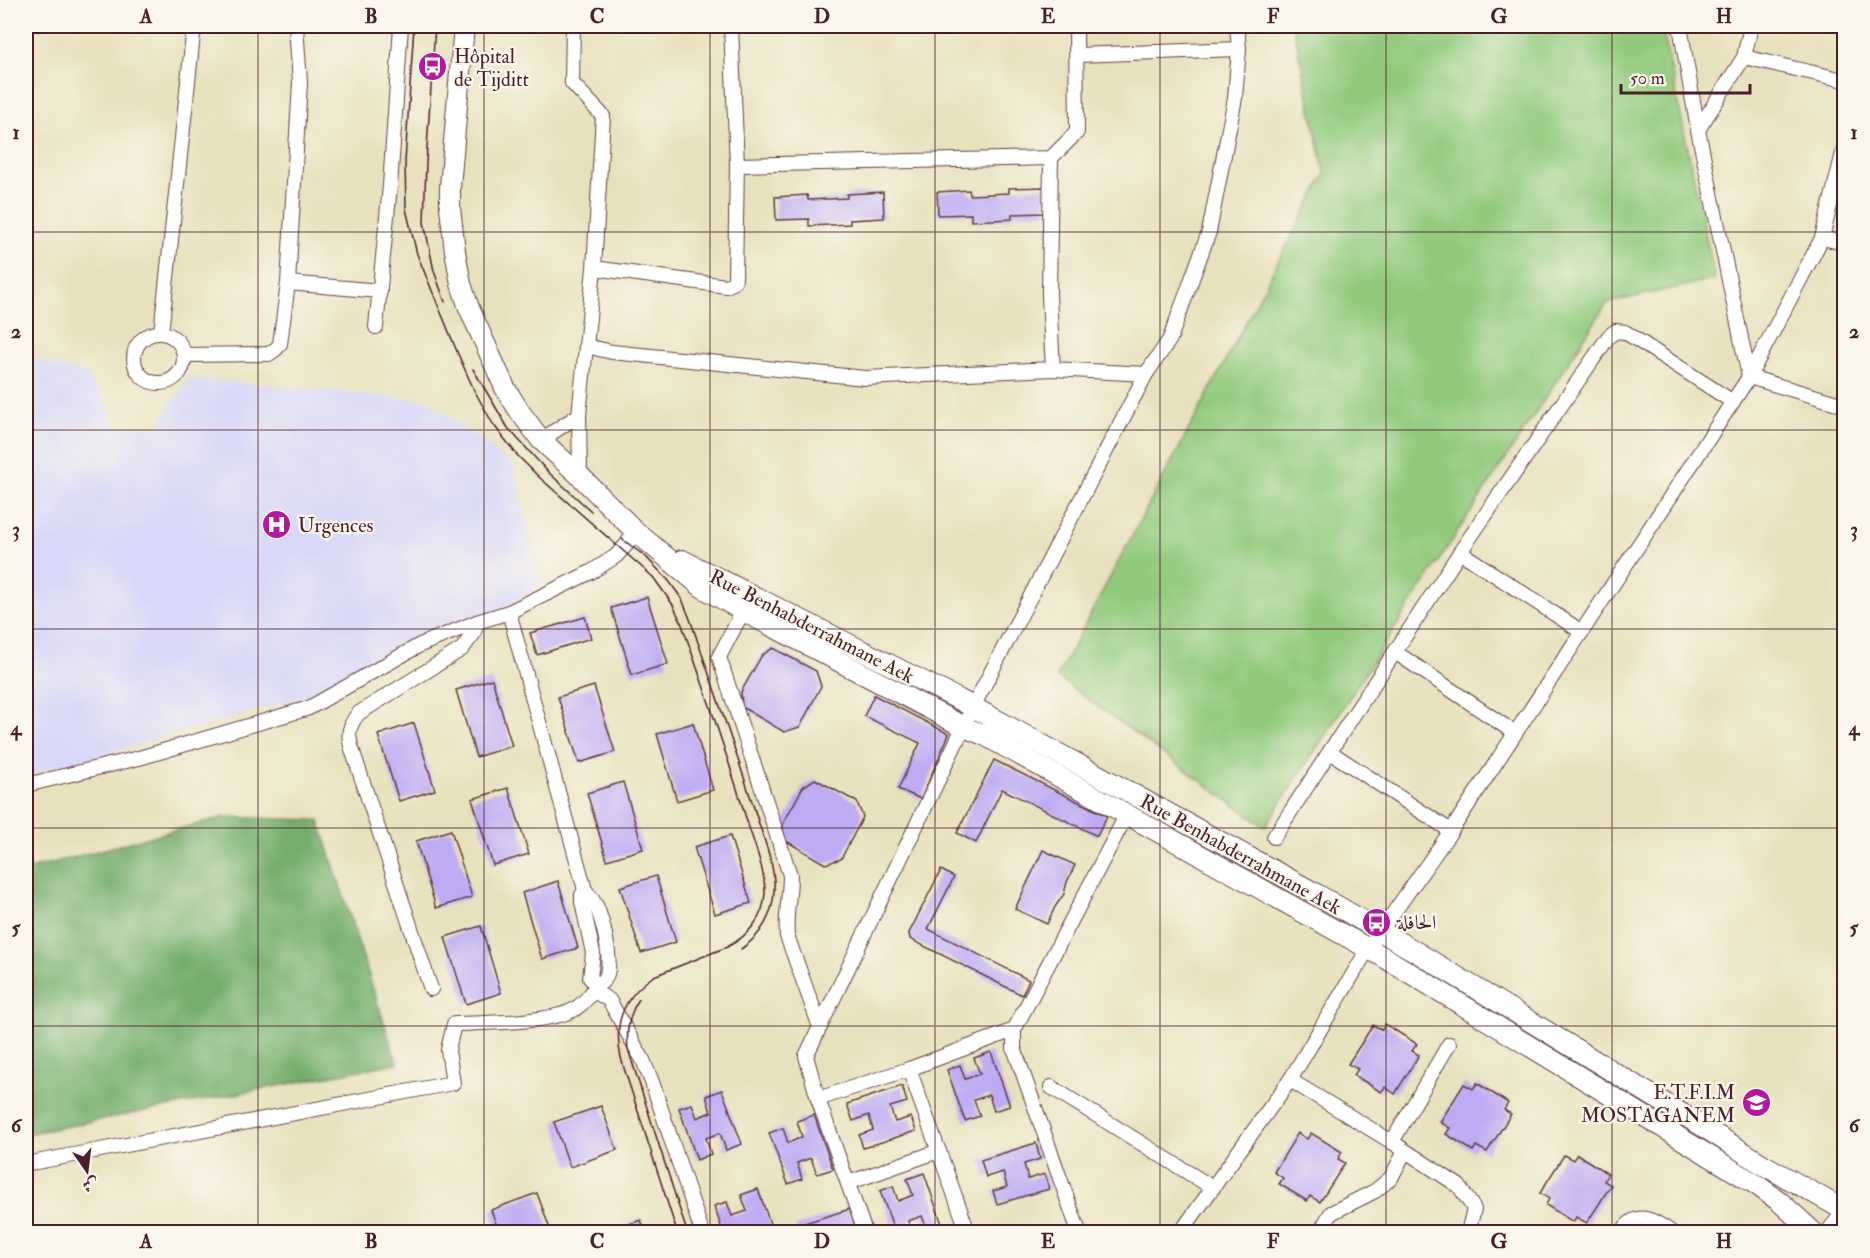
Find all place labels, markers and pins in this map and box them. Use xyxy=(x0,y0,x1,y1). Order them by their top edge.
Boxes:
place label: Hôpital de Tijditt xyxy=(454,44,529,92)
bus stop icon: Hôpital de Tijditt xyxy=(417,51,449,83)
hospital icon: Urgences xyxy=(261,509,293,541)
place label: Urgences xyxy=(298,513,374,538)
bus stop icon: الحافلة xyxy=(1360,906,1392,938)
place label: الحافلة xyxy=(1396,910,1436,935)
place label: E.T.F.I.M MOSTAGANEM xyxy=(1581,1080,1735,1128)
school or university icon: E.T.F.I.M MOSTAGANEM xyxy=(1740,1087,1772,1119)

